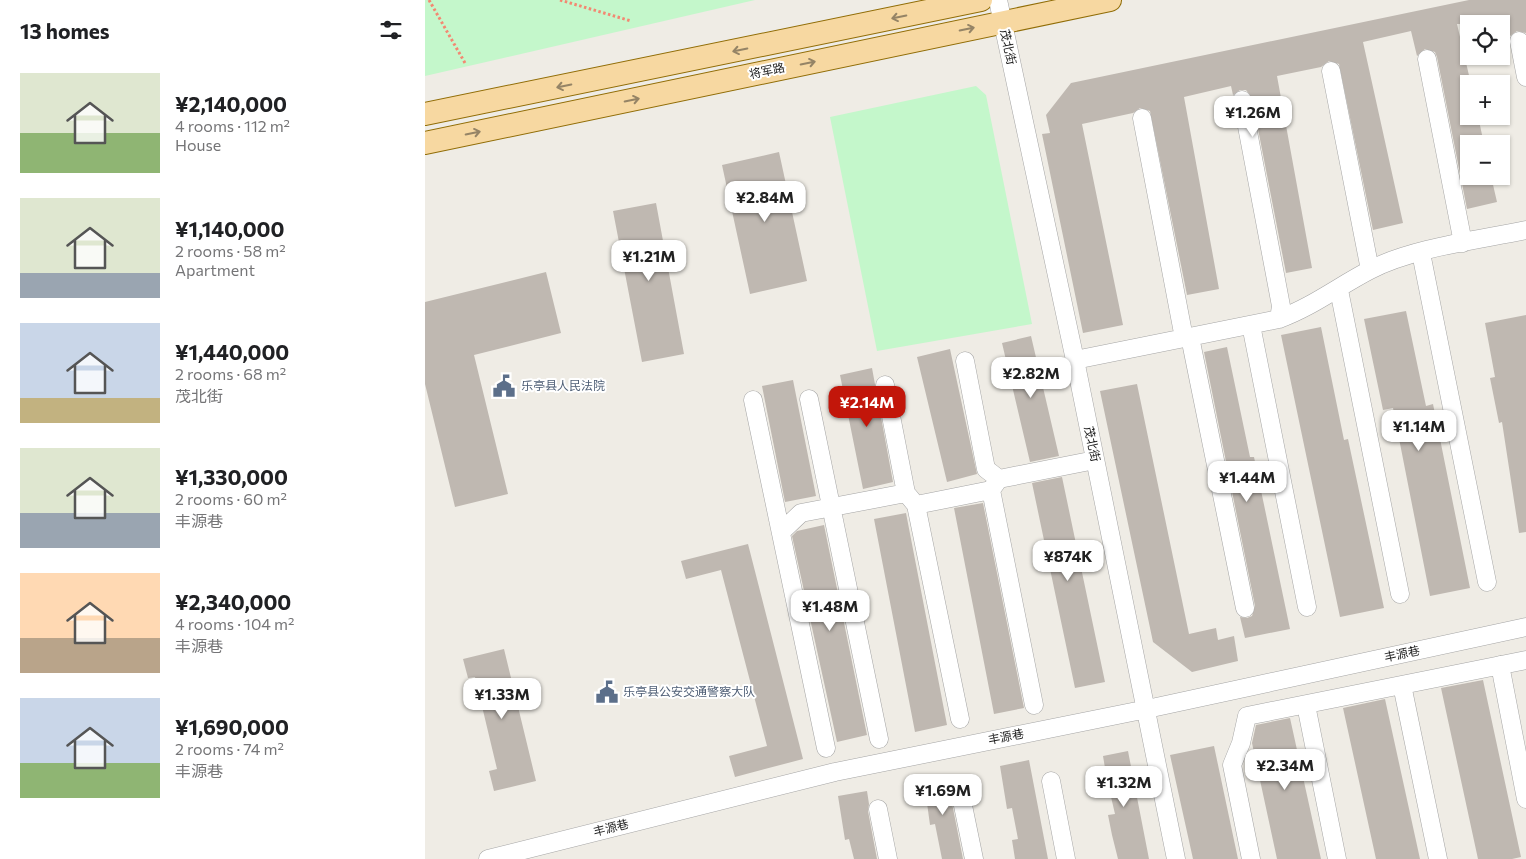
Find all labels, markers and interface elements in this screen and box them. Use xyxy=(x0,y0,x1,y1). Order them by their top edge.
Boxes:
one-way arrow xyxy=(892,13,908,22)
map controls xyxy=(1460,15,1510,185)
button: locate xyxy=(1460,15,1510,65)
icon: filters xyxy=(377,16,405,44)
text: 13 homes xyxy=(20,18,110,43)
one-way arrow xyxy=(959,24,975,34)
street label: 茂北街 xyxy=(998,28,1020,66)
one-way arrow xyxy=(733,45,749,55)
one-way arrow xyxy=(799,58,815,67)
street label: 将军路 xyxy=(748,59,786,81)
button: + xyxy=(1460,75,1510,125)
one-way arrow xyxy=(556,82,572,91)
text: ¥2,140,000 xyxy=(175,91,287,116)
icon: home xyxy=(60,93,120,153)
one-way arrow xyxy=(623,95,639,104)
pin: ¥1.26M xyxy=(1212,96,1294,138)
text: ¥1.26M xyxy=(1225,102,1281,121)
text: 4 rooms · 112 m² xyxy=(175,116,290,135)
one-way arrow xyxy=(464,128,480,137)
text: House xyxy=(175,135,221,154)
button: − xyxy=(1460,135,1510,185)
pin: ¥2.84M xyxy=(724,180,806,223)
text: ¥2.84M xyxy=(736,187,794,206)
text: ¥1,140,000 xyxy=(175,216,285,241)
icon: home xyxy=(60,218,120,278)
pin: ¥1.21M xyxy=(608,240,690,282)
text: 2 rooms · 58 m² xyxy=(175,241,286,260)
text: ¥1.21M xyxy=(622,246,676,265)
text: Apartment xyxy=(175,260,255,279)
text: ¥1,440,000 xyxy=(175,339,289,364)
icon: home xyxy=(60,343,120,403)
pin: ¥2.82M xyxy=(990,356,1072,399)
text: ¥2.82M xyxy=(1002,363,1060,382)
text: 2 rooms · 68 m² xyxy=(175,364,286,383)
public building icon: 乐亭县人民法院 xyxy=(491,373,517,399)
place label: 乐亭县人民法院 xyxy=(521,378,605,392)
text: 茂北街 xyxy=(175,386,223,405)
pin: ¥2.14M xyxy=(826,386,908,428)
text: ¥2.14M xyxy=(840,392,894,411)
pin: ¥1.14M xyxy=(1378,410,1460,452)
text: ¥1.14M xyxy=(1392,416,1446,435)
street label: 茂北街 xyxy=(1082,425,1104,463)
pin: ¥1.44M xyxy=(1206,460,1288,503)
text: ¥1,330,000 xyxy=(175,464,288,489)
text: ¥1.44M xyxy=(1219,467,1275,486)
icon: home xyxy=(60,468,120,528)
text: 2 rooms · 60 m² xyxy=(175,489,287,508)
text: 丰源巷 xyxy=(175,511,223,530)
pin: ¥874K xyxy=(1033,540,1103,582)
text: ¥874K xyxy=(1044,546,1092,565)
text: ¥2,340,000 xyxy=(175,589,291,614)
pin: ¥1.48M xyxy=(789,590,871,632)
icon: home xyxy=(60,593,120,653)
text: ¥1.48M xyxy=(802,596,858,615)
text: 4 rooms · 104 m² xyxy=(175,614,294,633)
text: 丰源巷 xyxy=(175,636,223,655)
street label: 丰源巷 xyxy=(1383,642,1421,664)
pin: ¥1.33M xyxy=(461,678,543,720)
public building icon: 乐亭县公安交通警察大队 xyxy=(594,679,620,705)
text: ¥1.33M xyxy=(474,684,530,703)
place label: 乐亭县公安交通警察大队 xyxy=(623,684,755,698)
text: ¥1,690,000 xyxy=(175,714,289,739)
icon: home xyxy=(60,718,120,778)
street label: 丰源巷 xyxy=(987,726,1025,746)
text: 2 rooms · 74 m² xyxy=(175,739,284,758)
pin: ¥2.34M xyxy=(1244,748,1326,791)
text: ¥2.34M xyxy=(1256,755,1314,774)
text: 丰源巷 xyxy=(175,761,223,780)
pin: ¥1.32M xyxy=(1083,766,1165,808)
text: ¥1.32M xyxy=(1096,772,1152,791)
pin: ¥1.69M xyxy=(902,774,984,816)
text: ¥1.69M xyxy=(915,780,971,799)
street label: 丰源巷 xyxy=(592,816,630,838)

